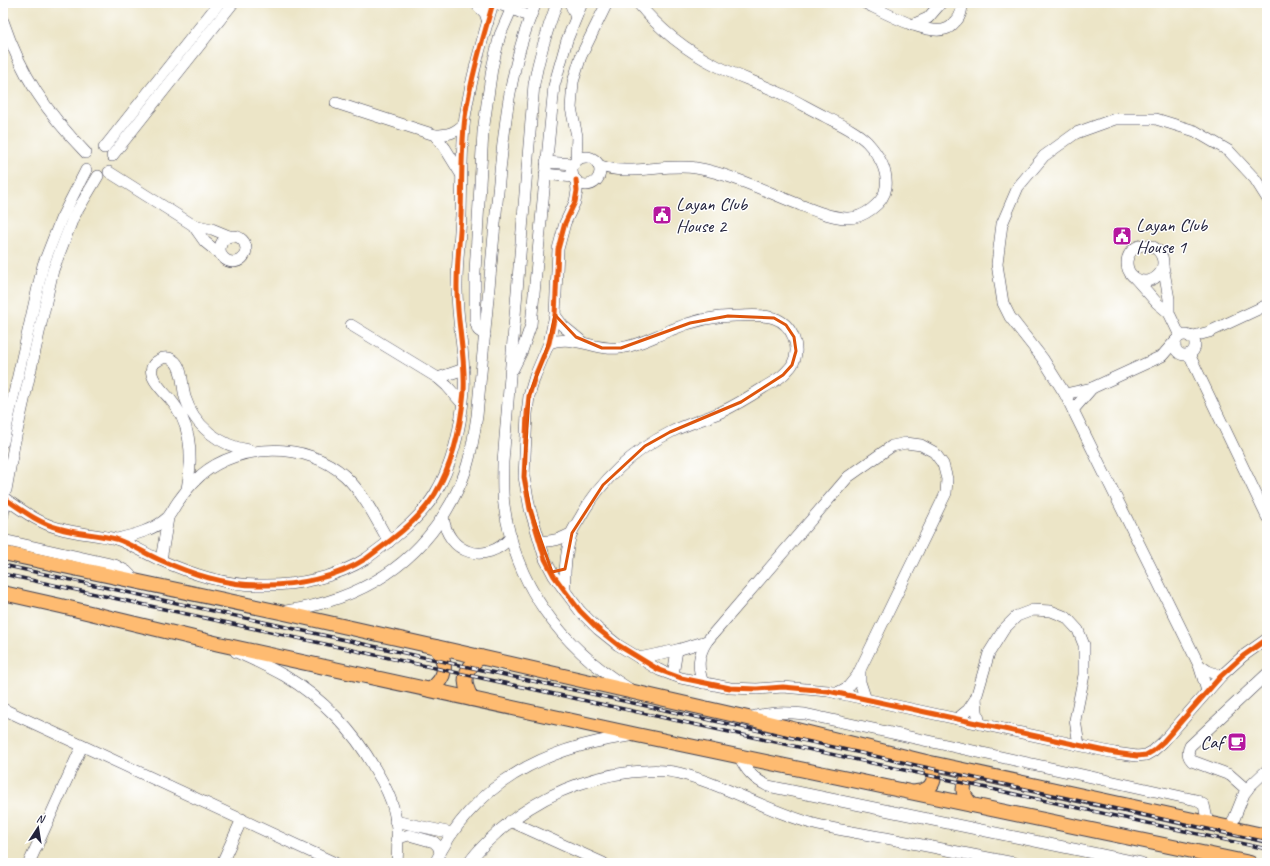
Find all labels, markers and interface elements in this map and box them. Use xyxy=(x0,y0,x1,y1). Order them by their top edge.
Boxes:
place label: Layan Club House 2 xyxy=(676,192,749,238)
public building icon: Layan Club House 2 xyxy=(651,204,673,226)
place label: Layan Club House 1 xyxy=(1136,213,1209,259)
public building icon: Layan Club House 1 xyxy=(1111,225,1133,247)
place label: Caf xyxy=(1200,730,1227,754)
cafe icon: Caf xyxy=(1226,731,1248,753)
north arrow xyxy=(18,808,58,848)
text: N xyxy=(35,811,47,826)

